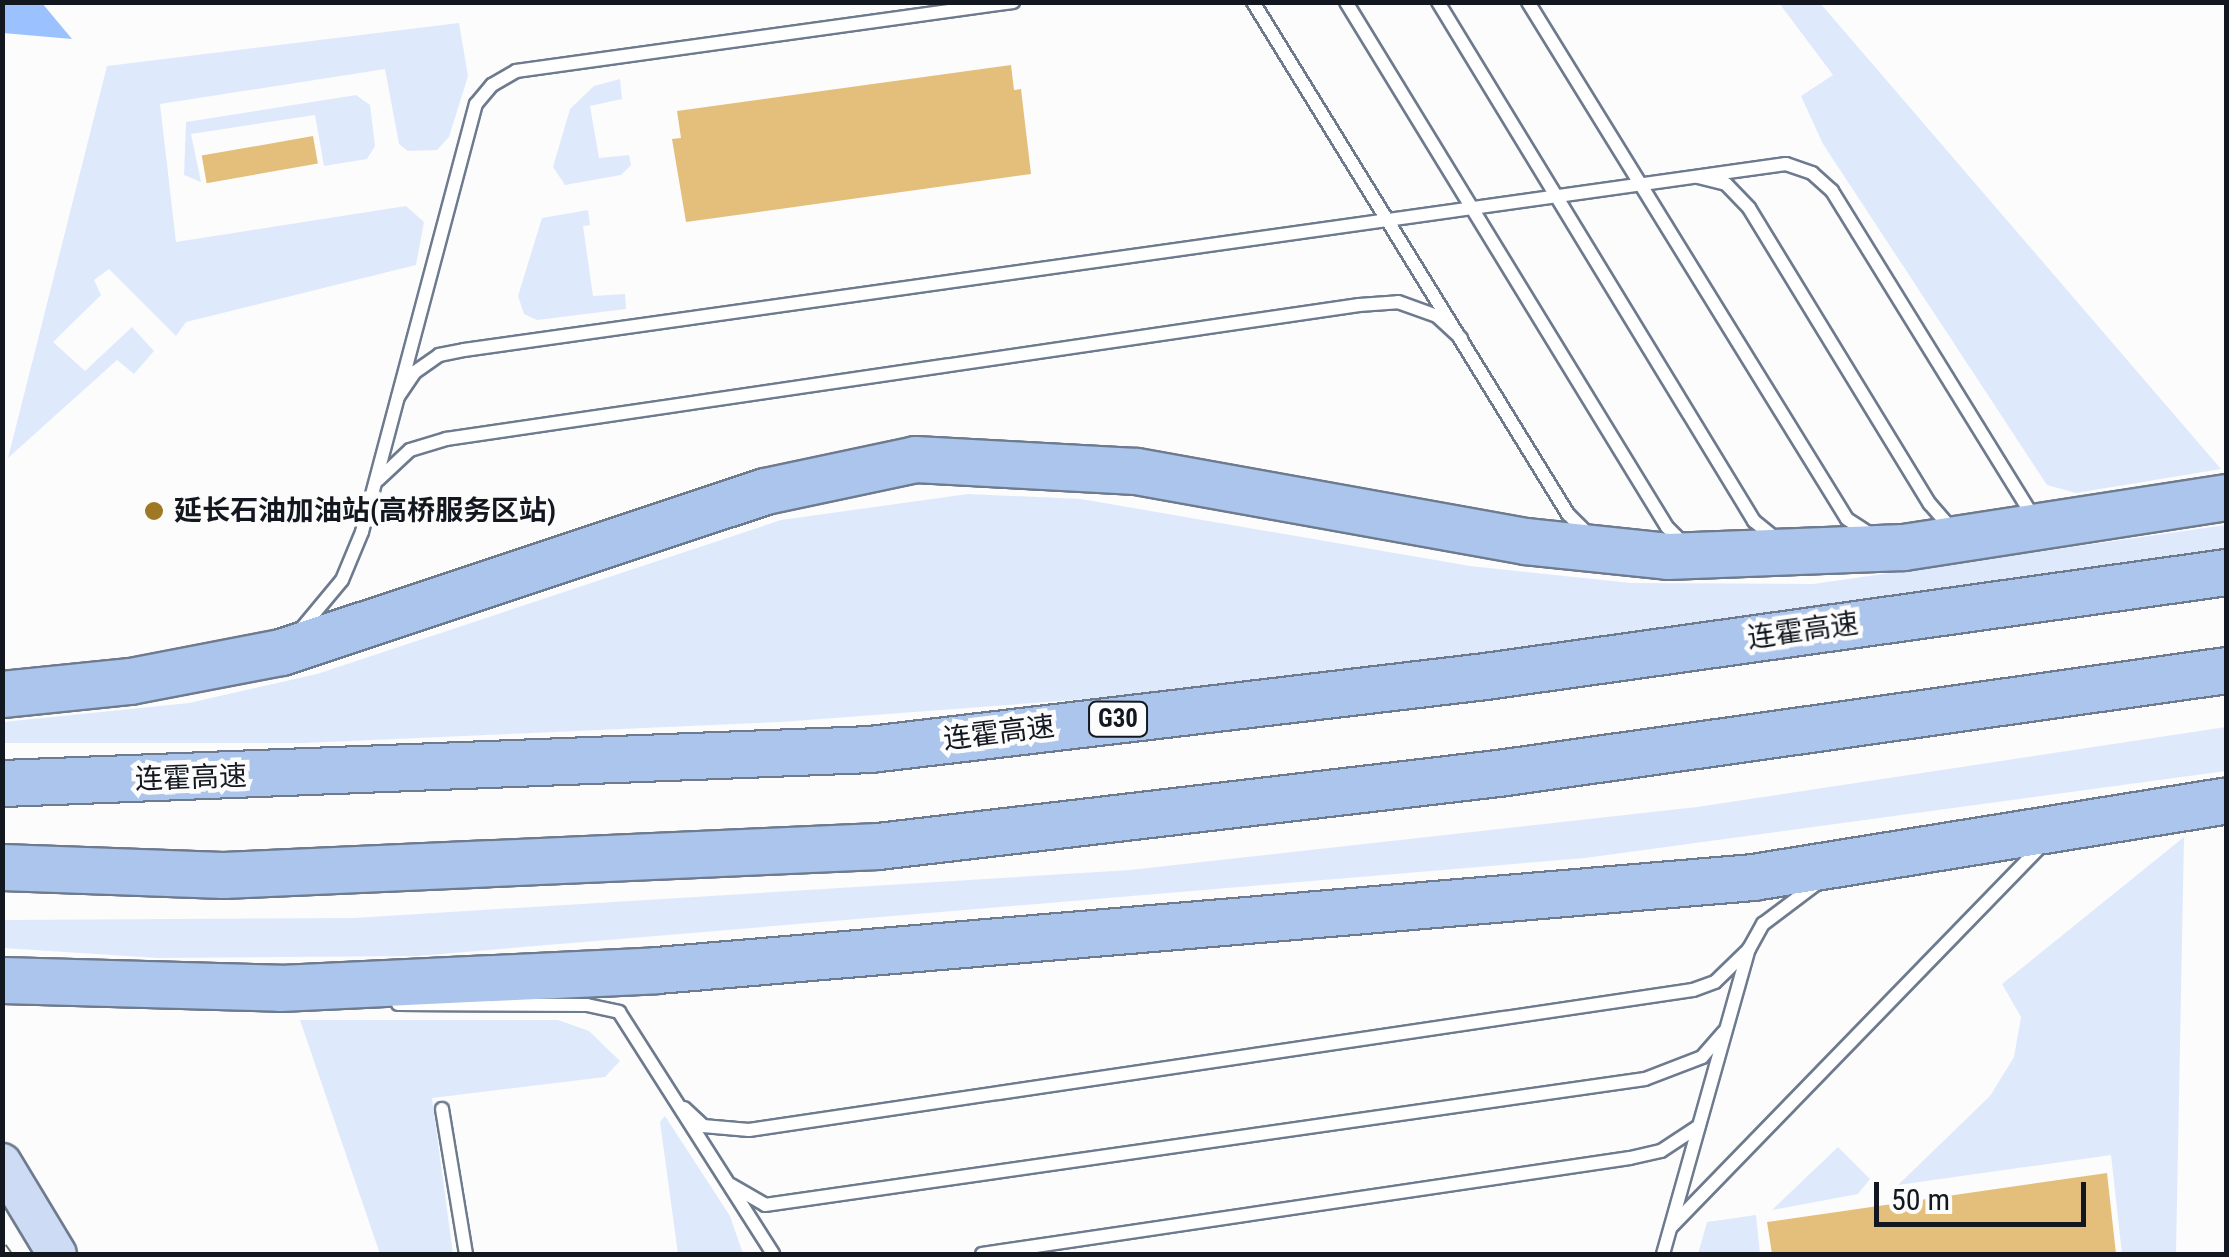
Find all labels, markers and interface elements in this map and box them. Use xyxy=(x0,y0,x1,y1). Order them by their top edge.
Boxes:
place label: 延长石油加油站(高桥服务区站) xyxy=(174,494,556,528)
marker: 延长石油加油站(高桥服务区站) xyxy=(143,500,165,522)
street label: 连霍高速 xyxy=(1745,607,1861,655)
road number: G30 xyxy=(1088,699,1148,739)
street label: 连霍高速 xyxy=(941,710,1057,756)
street label: 连霍高速 xyxy=(134,759,248,797)
scale bar xyxy=(1879,1162,2092,1224)
text: 50 m xyxy=(1891,1182,1950,1217)

